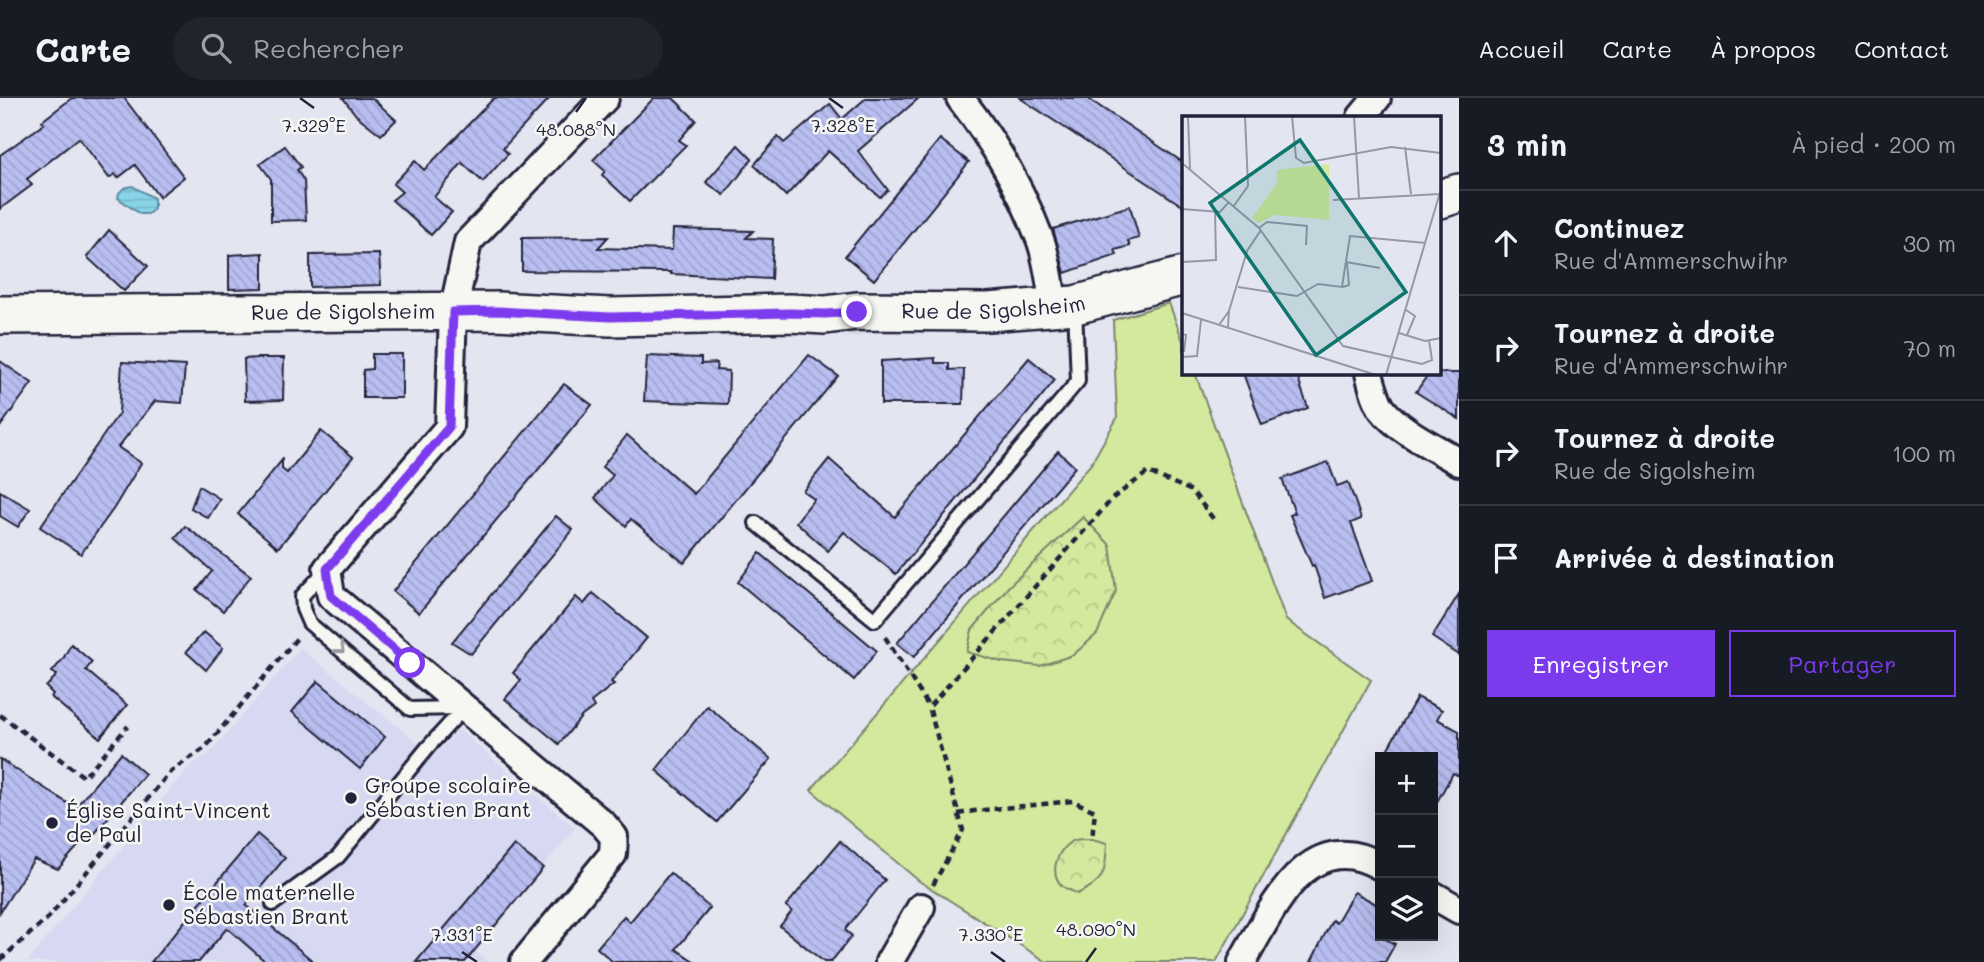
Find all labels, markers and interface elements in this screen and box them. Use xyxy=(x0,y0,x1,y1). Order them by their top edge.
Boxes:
search box xyxy=(173,17,663,80)
text: Carte xyxy=(35,27,131,70)
icon: search xyxy=(197,29,235,67)
text: Rechercher xyxy=(253,31,404,65)
text: Accueil xyxy=(1478,33,1564,64)
text: Carte xyxy=(1602,33,1672,64)
text: À propos xyxy=(1710,33,1816,64)
text: Contact xyxy=(1854,33,1949,64)
text: 7.329°E xyxy=(282,113,346,137)
text: 7.328°E xyxy=(811,113,875,137)
inset map xyxy=(1182,116,1442,374)
text: 48.088°N xyxy=(536,117,616,141)
text: 3 min xyxy=(1487,124,1567,164)
text: À pied · 200 m xyxy=(1791,129,1956,159)
text: Continuez xyxy=(1554,211,1684,245)
icon: ahead xyxy=(1487,224,1525,262)
text: 30 m xyxy=(1903,228,1956,258)
text: Rue d'Ammerschwihr xyxy=(1554,245,1788,275)
street label: Rue de Sigolsheim xyxy=(901,288,1088,324)
street label: Rue de Sigolsheim xyxy=(251,296,435,325)
route end xyxy=(841,296,872,327)
text: Tournez à droite xyxy=(1554,316,1775,350)
icon: right xyxy=(1487,329,1525,367)
text: 70 m xyxy=(1903,333,1956,363)
text: Rue d'Ammerschwihr xyxy=(1554,350,1788,380)
text: Tournez à droite xyxy=(1554,421,1775,455)
icon: right xyxy=(1487,434,1525,472)
text: 100 m xyxy=(1892,438,1956,468)
text: Rue de Sigolsheim xyxy=(1554,455,1756,485)
icon: arrive xyxy=(1487,539,1525,577)
text: Arrivée à destination xyxy=(1554,541,1834,575)
button: Enregistrer xyxy=(1487,630,1715,697)
button: Partager xyxy=(1729,630,1956,697)
one-way arrow xyxy=(331,641,344,653)
route start xyxy=(394,647,425,678)
map controls xyxy=(1375,752,1438,941)
button: + xyxy=(1375,752,1438,815)
place label: Groupe scolaire Sébastien Brant xyxy=(365,771,531,822)
marker: Groupe scolaire Sébastien Brant xyxy=(343,790,359,806)
place label: Église Saint-Vincent de Paul xyxy=(66,796,271,847)
marker: Église Saint-Vincent de Paul xyxy=(44,815,60,831)
button: − xyxy=(1375,815,1438,878)
place label: École maternelle Sébastien Brant xyxy=(183,878,356,929)
button: layers xyxy=(1375,878,1438,941)
marker: École maternelle Sébastien Brant xyxy=(161,897,177,913)
text: 48.090°N xyxy=(1056,917,1136,941)
text: 7.331°E xyxy=(431,922,493,946)
text: 7.330°E xyxy=(959,922,1023,946)

